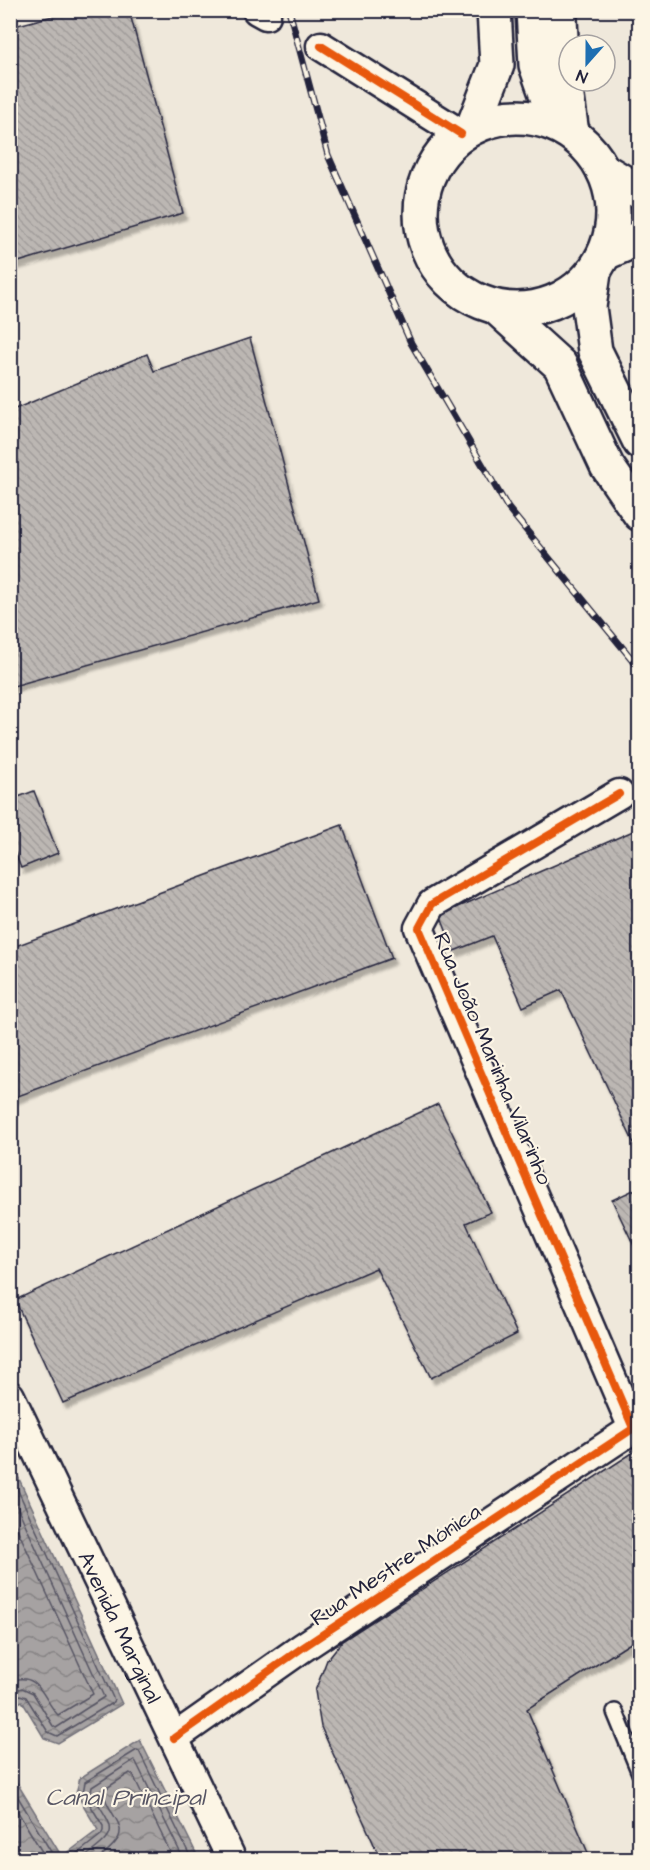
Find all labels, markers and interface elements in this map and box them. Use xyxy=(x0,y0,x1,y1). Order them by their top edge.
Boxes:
north arrow xyxy=(557,33,617,93)
text: N xyxy=(573,64,591,88)
street label: Rua João Marinha Vilarinho xyxy=(425,928,560,1190)
street label: Rua Mestre Mónica xyxy=(304,1497,487,1634)
street label: Avenida Marginal xyxy=(70,1546,169,1709)
water label: Canal Principal xyxy=(45,1781,208,1815)

